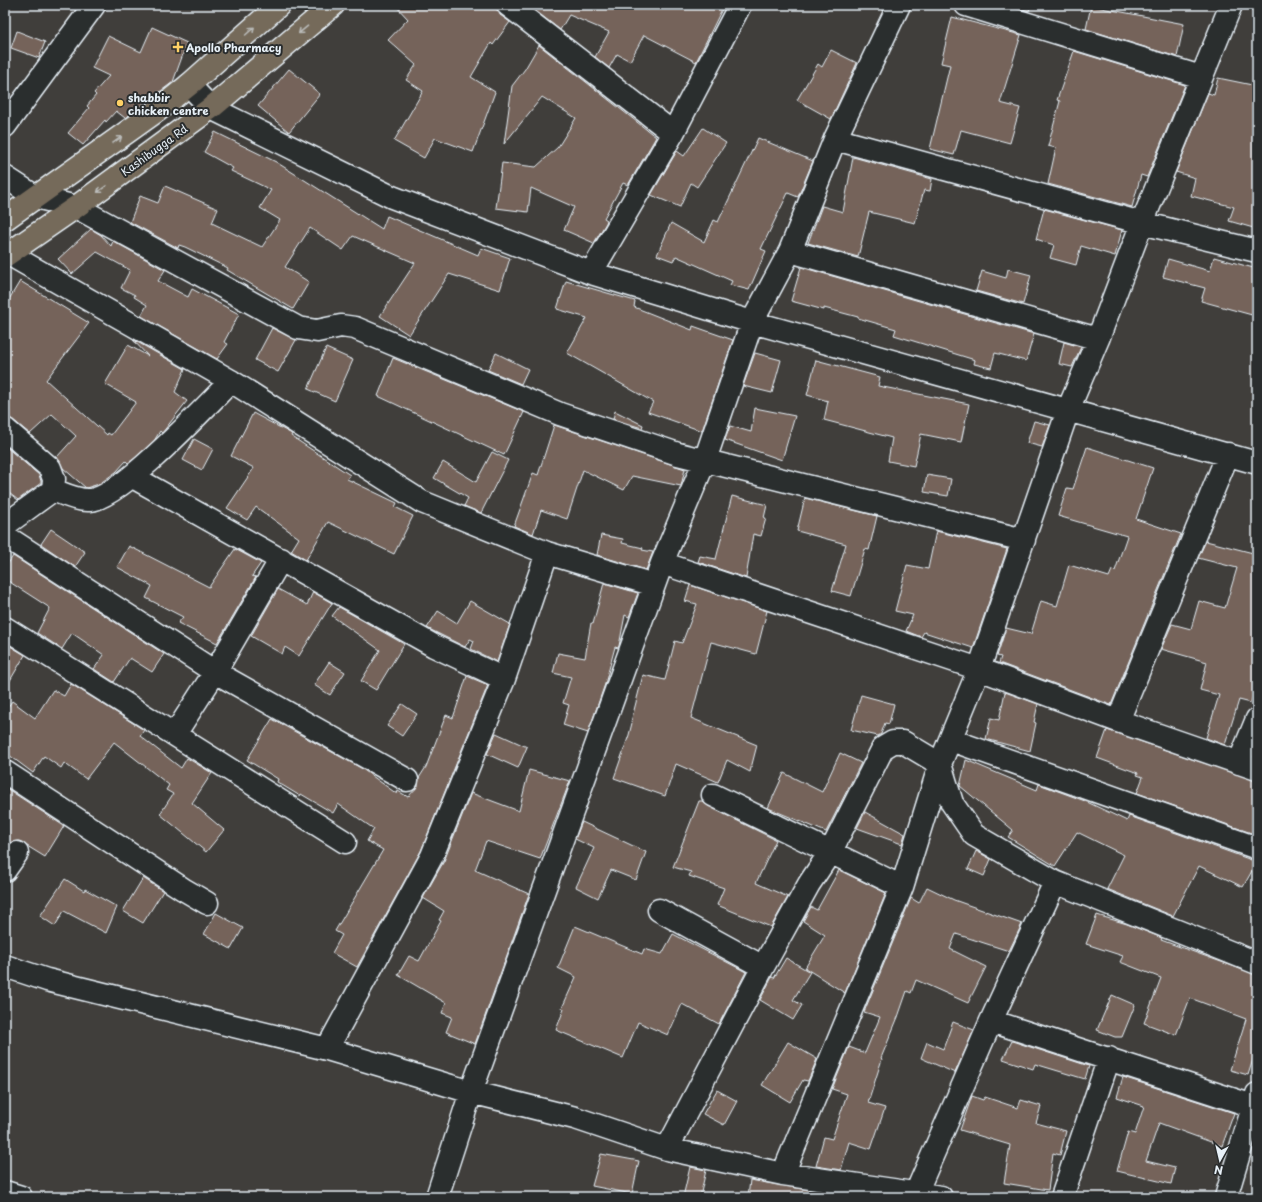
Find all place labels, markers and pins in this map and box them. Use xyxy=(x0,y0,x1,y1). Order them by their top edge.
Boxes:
place label: Apollo Pharmacy xyxy=(185,39,281,56)
marker: Apollo Pharmacy xyxy=(173,42,183,52)
place label: shabbir chicken centre xyxy=(128,89,208,119)
marker: shabbir chicken centre xyxy=(115,98,125,108)

